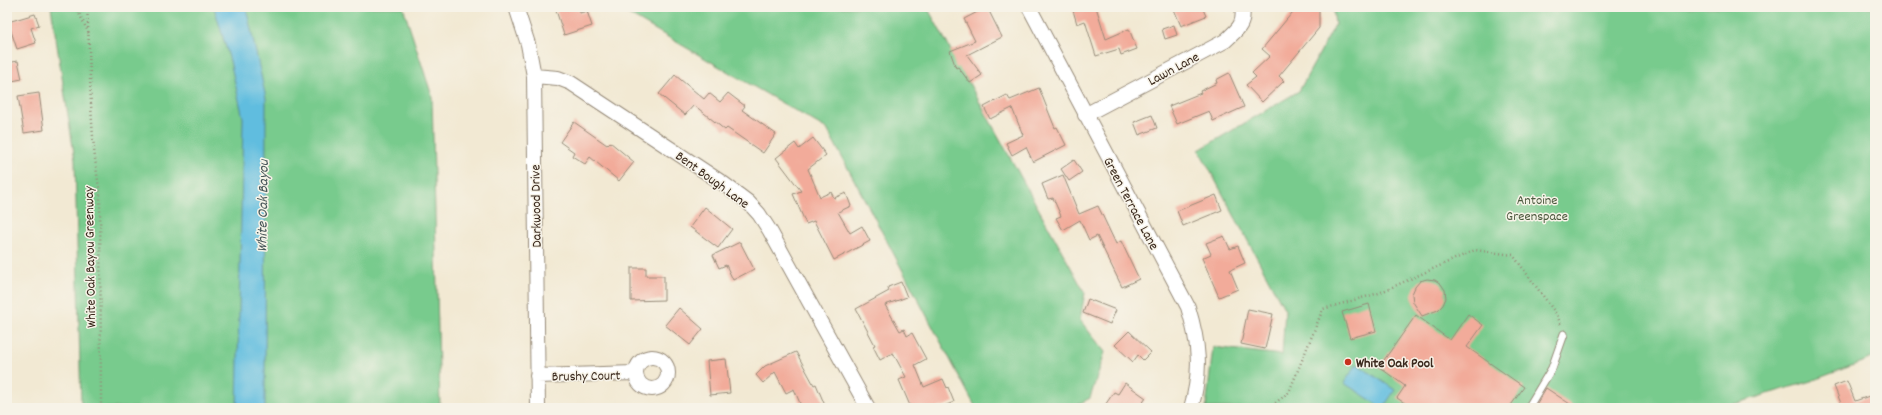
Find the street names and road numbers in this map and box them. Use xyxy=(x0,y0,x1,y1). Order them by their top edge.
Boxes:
street label: Lawn Lane xyxy=(1145,48,1203,92)
street label: Bent Bough Lane xyxy=(671,147,753,214)
street label: Green Terrace Lane xyxy=(1097,154,1163,254)
street label: Darkwood Drive xyxy=(526,164,548,248)
street label: White Oak Bayou Greenway xyxy=(80,186,102,328)
street label: Brushy Court xyxy=(552,366,621,388)

